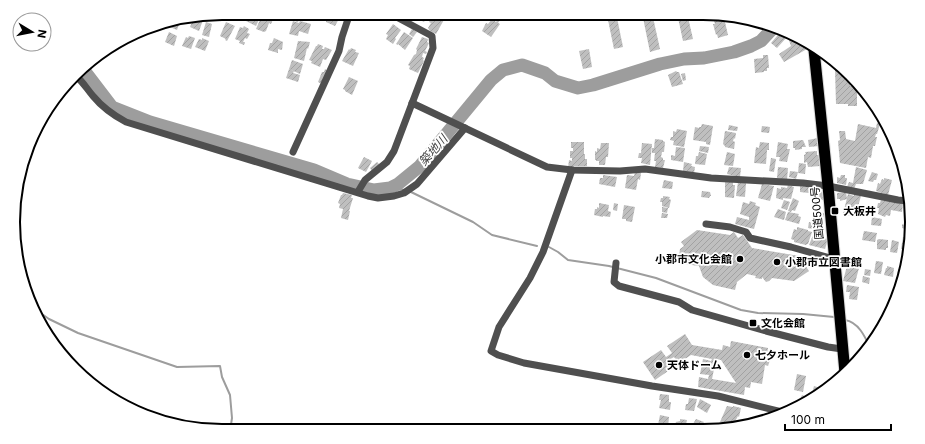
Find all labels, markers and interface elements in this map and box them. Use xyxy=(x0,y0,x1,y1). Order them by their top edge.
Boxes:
north arrow xyxy=(12,12,52,52)
text: N xyxy=(34,28,49,39)
water label: 築地川 xyxy=(416,130,452,169)
street label: 国道500号 xyxy=(808,186,826,240)
place label: 大板井 xyxy=(843,204,876,218)
marker: 大板井 xyxy=(830,206,840,216)
place label: 小郡市文化会館 xyxy=(655,252,732,266)
marker: 小郡市文化会館 xyxy=(735,254,745,264)
place label: 小郡市立図書館 xyxy=(785,255,862,269)
marker: 小郡市立図書館 xyxy=(772,257,782,267)
place label: 文化会館 xyxy=(761,316,805,330)
marker: 文化会館 xyxy=(748,318,758,328)
place label: 七夕ホール xyxy=(755,348,810,362)
marker: 七夕ホール xyxy=(742,350,752,360)
place label: 天体ドーム xyxy=(667,358,722,372)
marker: 天体ドーム xyxy=(654,360,664,370)
scale bar xyxy=(785,406,891,432)
text: 100 m xyxy=(791,412,825,427)

